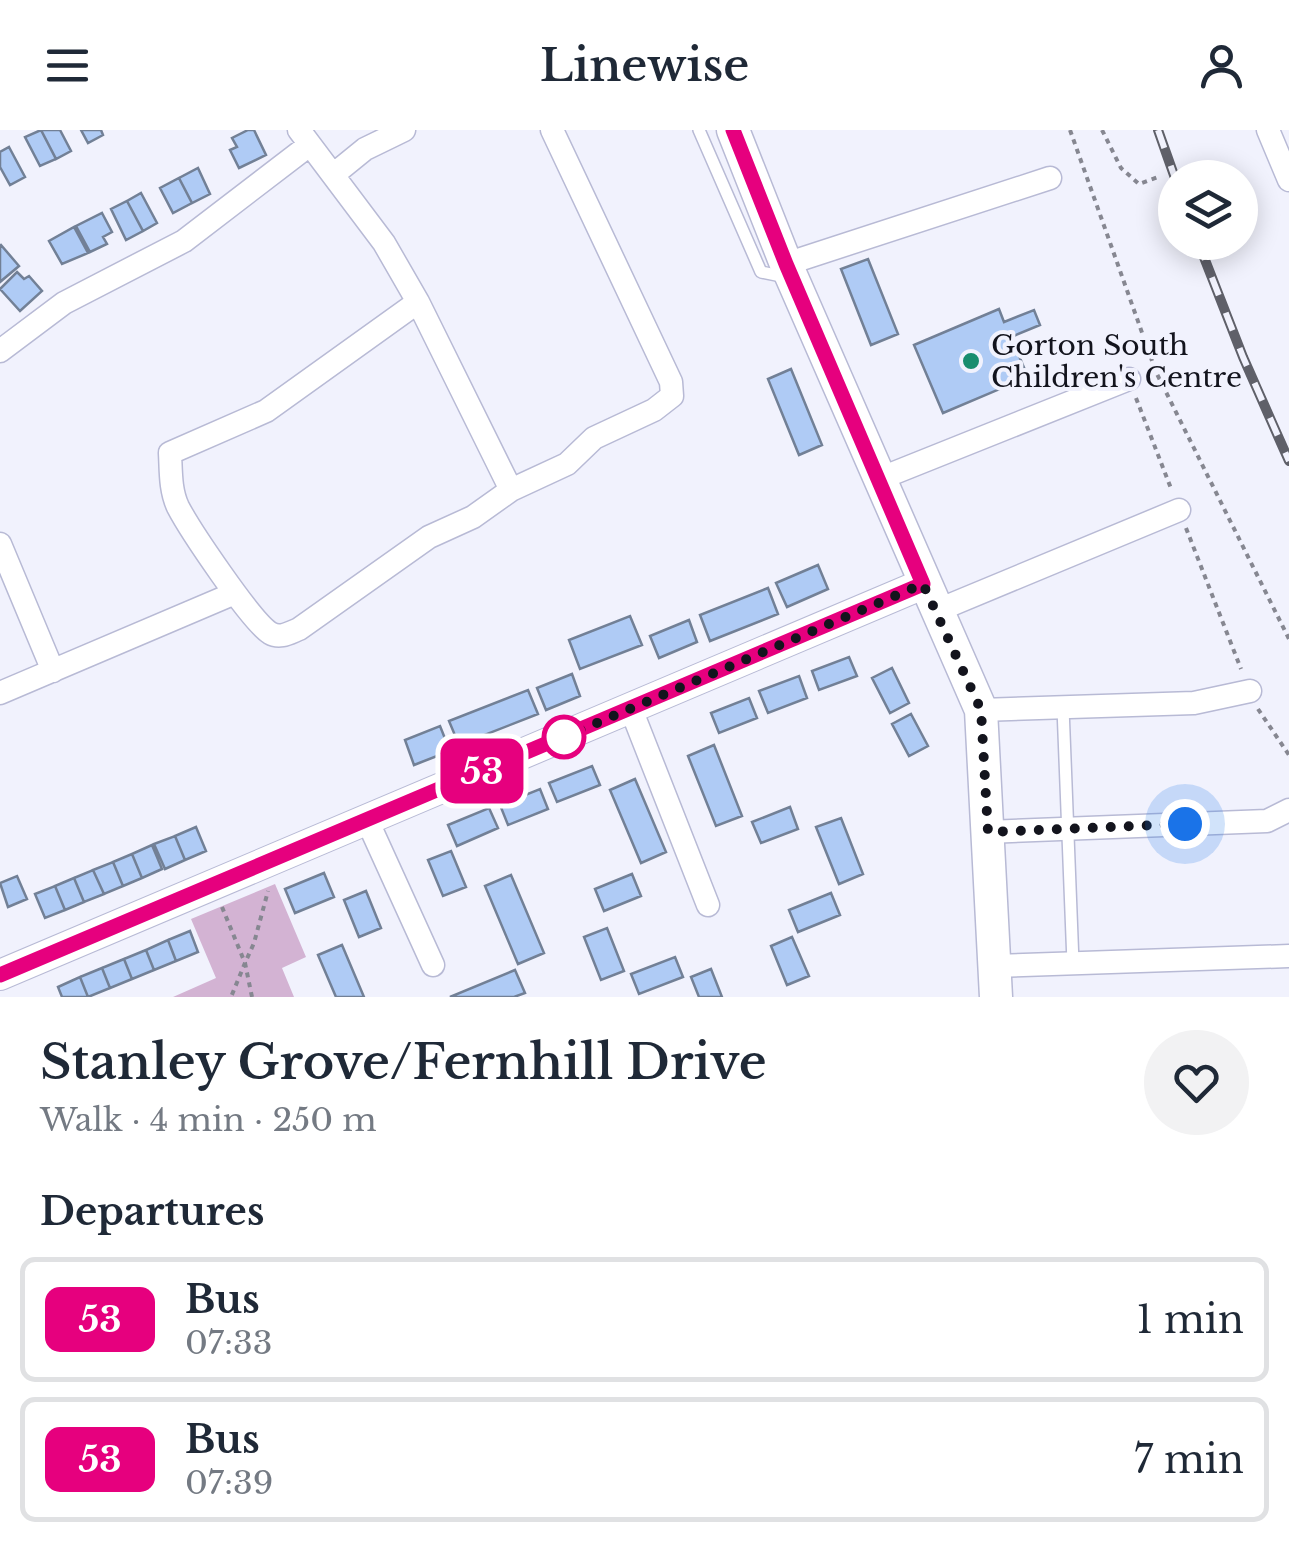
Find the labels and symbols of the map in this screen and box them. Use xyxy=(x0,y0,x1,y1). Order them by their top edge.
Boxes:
place label: Gorton South Children's Centre xyxy=(991,328,1242,395)
marker: Gorton South Children's Centre xyxy=(960,350,982,372)
unlabelled marker xyxy=(543,716,585,758)
line badge: 53 xyxy=(437,738,527,804)
your location xyxy=(1160,799,1210,849)

